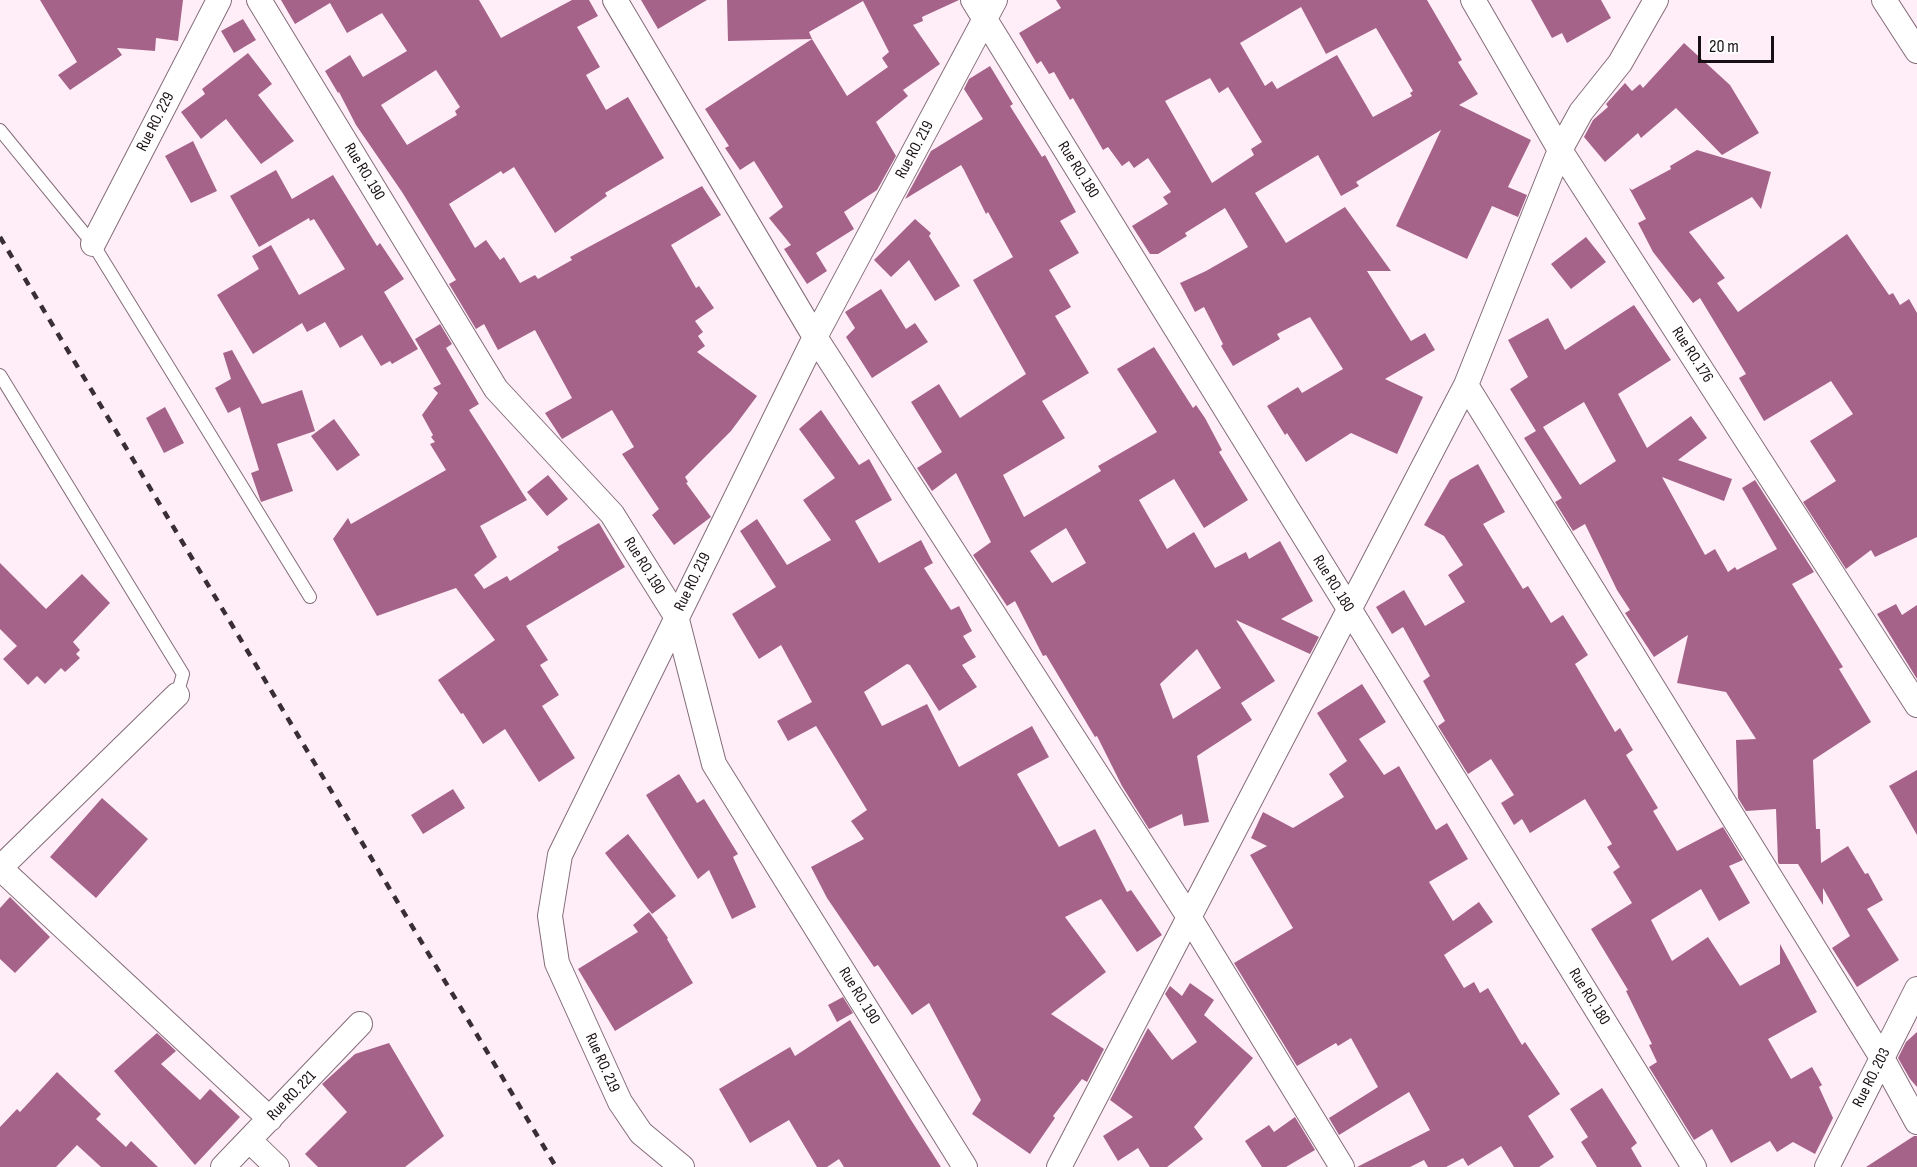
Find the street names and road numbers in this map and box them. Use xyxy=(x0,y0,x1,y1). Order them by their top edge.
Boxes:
street label: Rue RO. 229 xyxy=(133,89,179,155)
street label: Rue RO. 219 xyxy=(892,118,938,182)
street label: Rue RO. 180 xyxy=(1053,138,1103,202)
street label: Rue RO. 190 xyxy=(339,140,389,204)
street label: Rue RO. 176 xyxy=(1667,324,1717,386)
street label: Rue RO. 190 xyxy=(619,534,669,598)
street label: Rue RO. 219 xyxy=(671,550,715,614)
street label: Rue RO. 180 xyxy=(1308,552,1358,616)
street label: Rue RO. 190 xyxy=(834,964,884,1028)
street label: Rue RO. 180 xyxy=(1564,965,1614,1029)
street label: Rue RO. 219 xyxy=(580,1030,624,1096)
street label: Rue RO. 203 xyxy=(1849,1045,1895,1111)
street label: Rue RO. 221 xyxy=(263,1067,321,1125)

